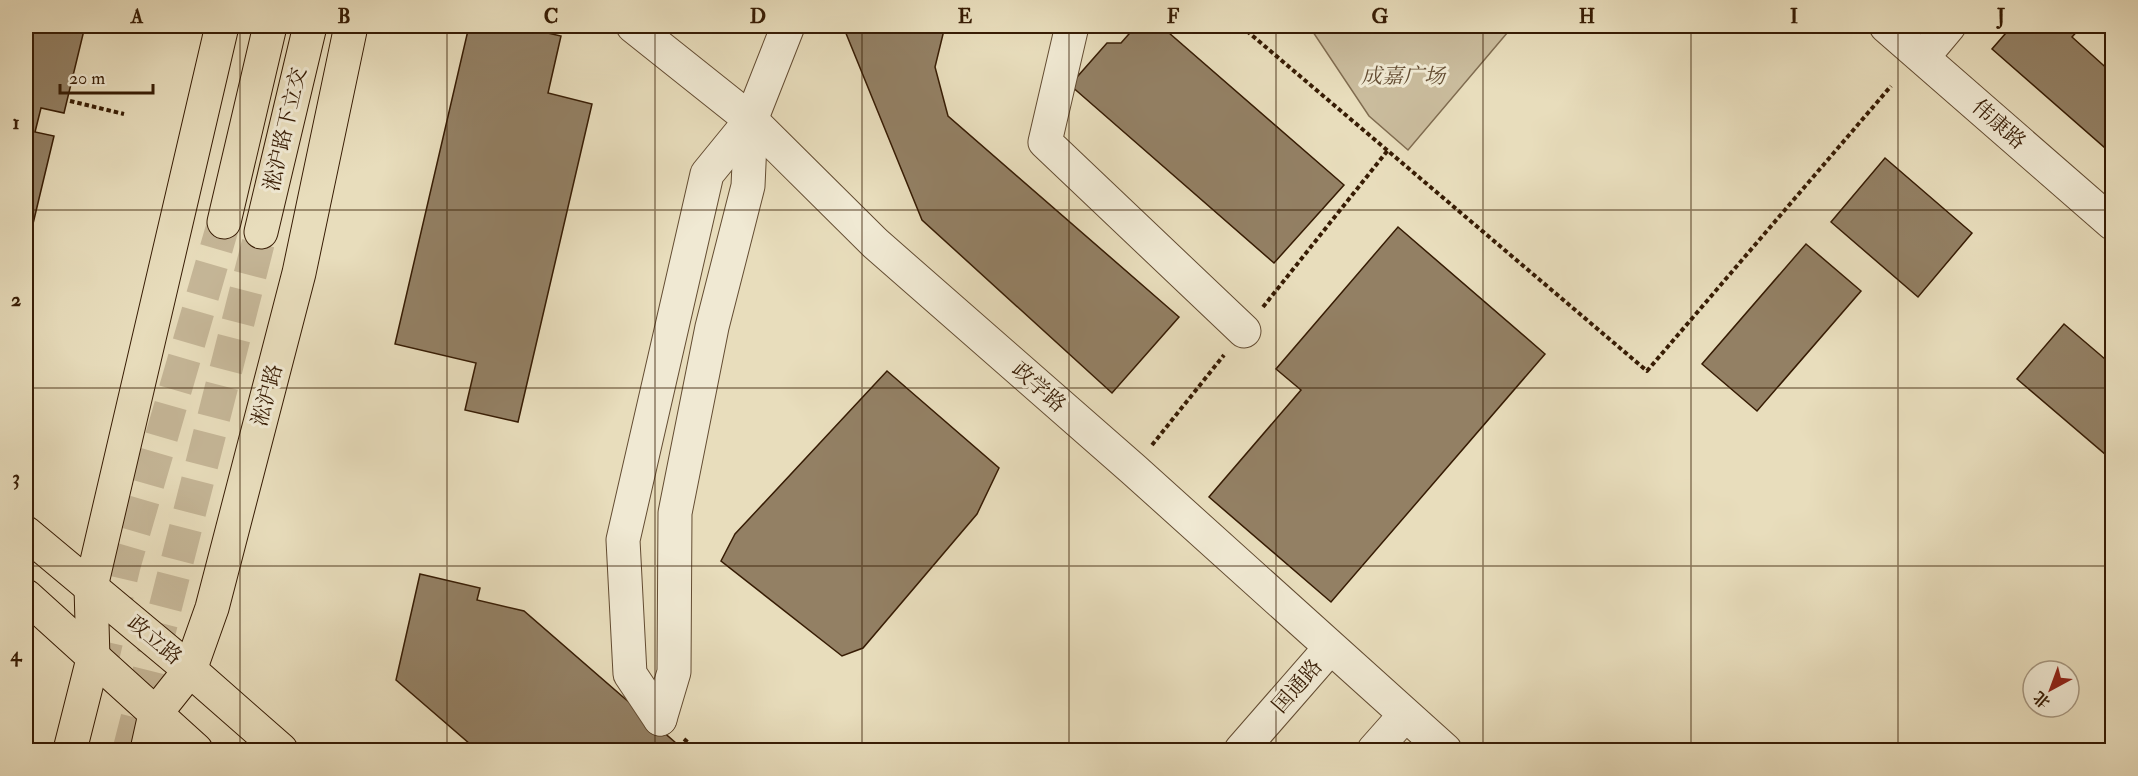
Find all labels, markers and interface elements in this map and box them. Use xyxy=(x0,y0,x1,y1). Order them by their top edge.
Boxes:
text: A xyxy=(130,4,144,29)
text: B xyxy=(337,4,351,29)
text: C xyxy=(544,4,558,29)
text: D xyxy=(750,4,766,29)
text: E xyxy=(958,4,973,29)
text: F xyxy=(1167,4,1180,29)
text: G xyxy=(1372,4,1389,29)
text: H xyxy=(1579,4,1595,29)
text: I xyxy=(1790,4,1798,29)
text: J xyxy=(1996,4,2005,29)
scale bar xyxy=(60,57,153,95)
park label: 成嘉广场 xyxy=(1361,63,1447,90)
street label: 淞沪路下立交 xyxy=(258,65,313,194)
text: 20 m xyxy=(69,67,105,90)
street label: 伟康路 xyxy=(1966,94,2031,155)
text: 1 xyxy=(12,110,20,135)
text: 2 xyxy=(11,287,21,312)
street label: 政学路 xyxy=(1006,357,1071,418)
street label: 淞沪路 xyxy=(246,361,289,429)
text: 3 xyxy=(12,465,20,490)
street label: 政立路 xyxy=(122,610,187,671)
text: 4 xyxy=(10,642,23,667)
street label: 国通路 xyxy=(1267,654,1328,719)
north arrow xyxy=(2021,659,2081,719)
text: 北 xyxy=(2029,687,2054,712)

